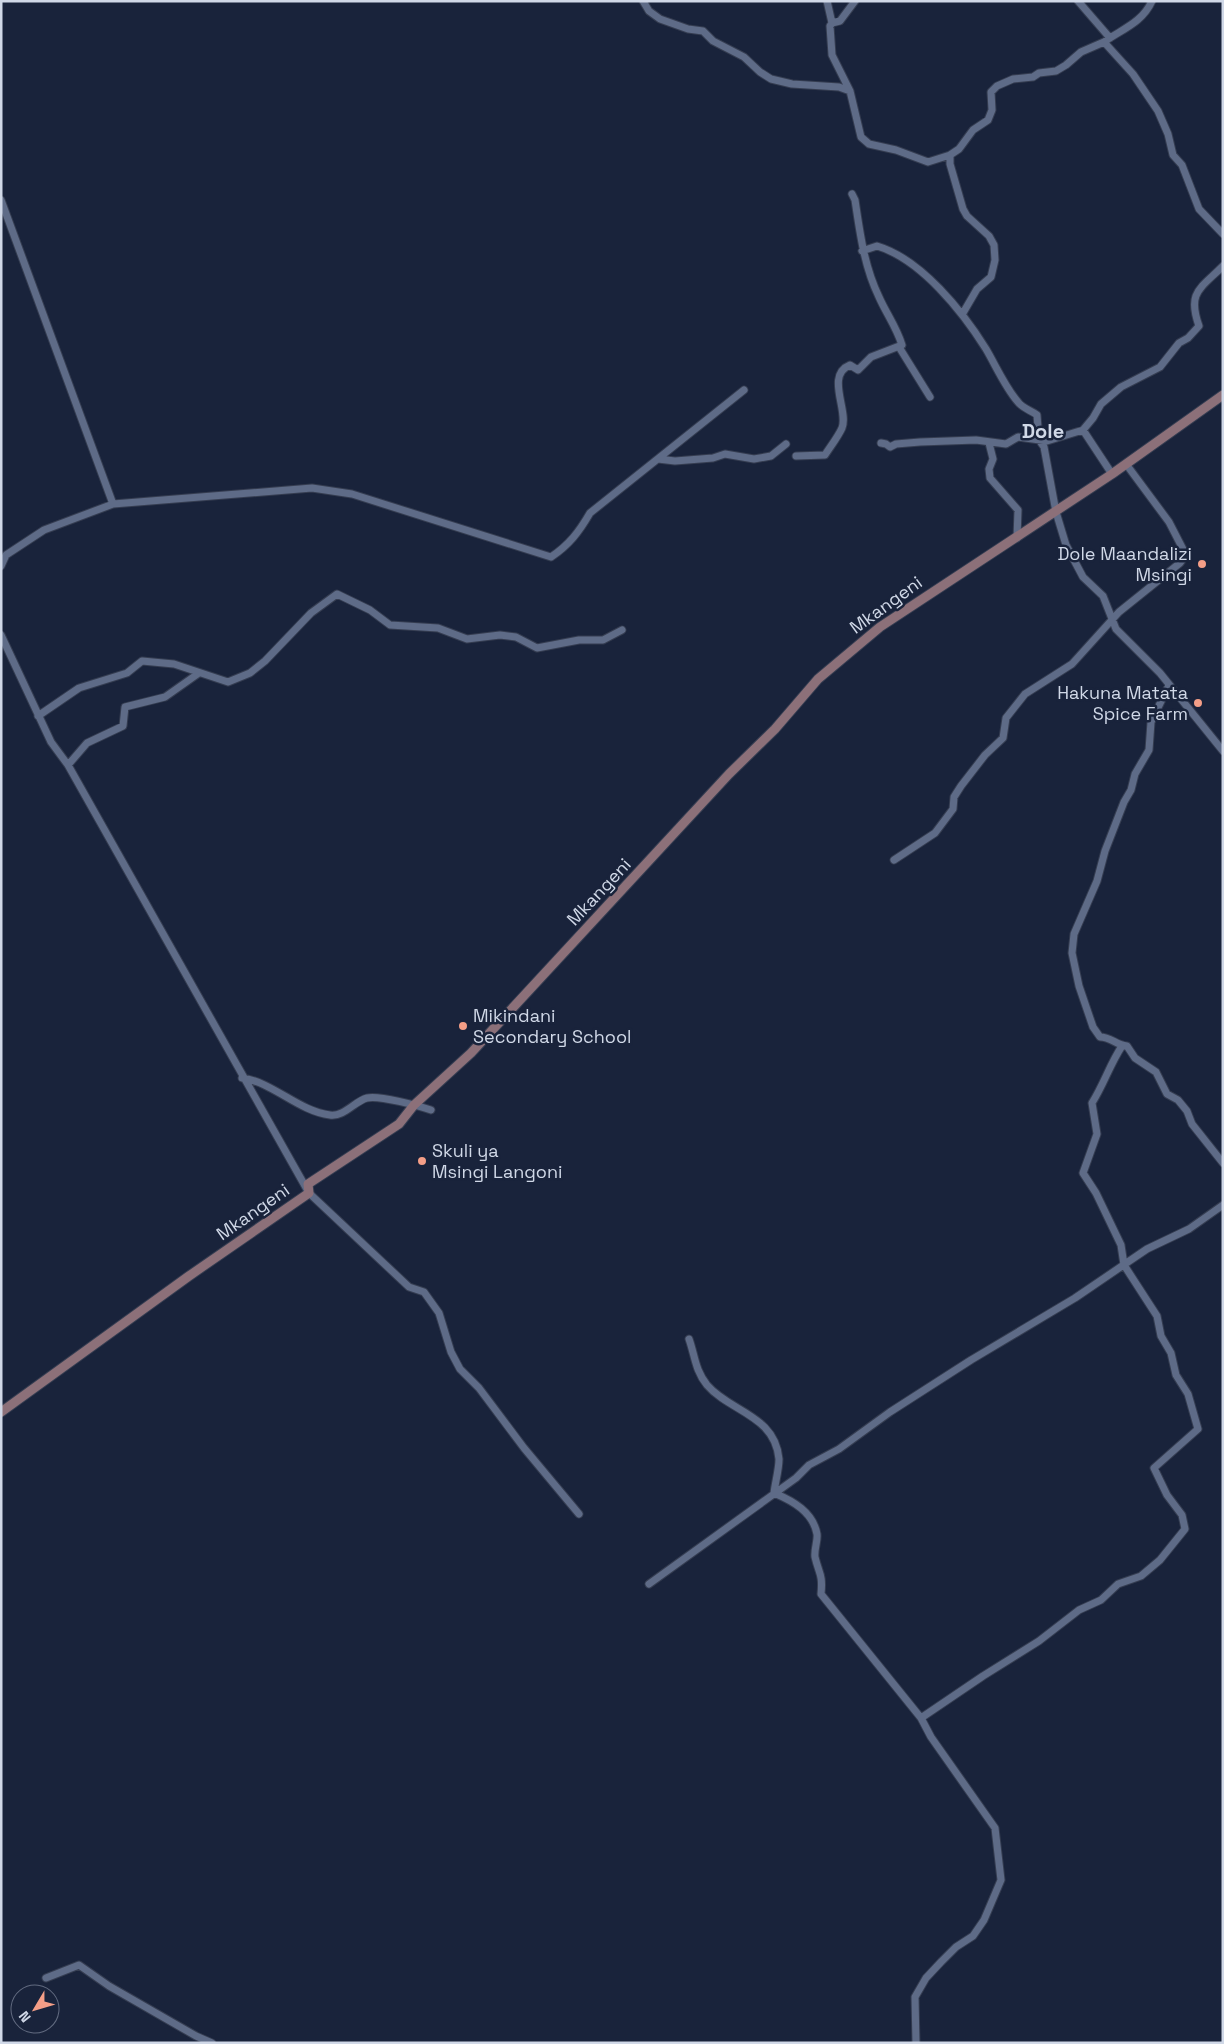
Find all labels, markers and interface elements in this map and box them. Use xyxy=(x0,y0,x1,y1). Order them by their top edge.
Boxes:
district label: Dole xyxy=(1022,418,1064,444)
place label: Dole Maandalizi Msingi xyxy=(1057,542,1192,586)
marker: Dole Maandalizi Msingi xyxy=(1196,558,1208,570)
street label: Mkangeni xyxy=(845,571,926,639)
place label: Hakuna Matata Spice Farm xyxy=(1057,681,1188,725)
marker: Hakuna Matata Spice Farm xyxy=(1192,697,1204,709)
street label: Mkangeni xyxy=(562,853,636,930)
place label: Mikindani Secondary School xyxy=(473,1004,631,1048)
marker: Mikindani Secondary School xyxy=(457,1020,469,1032)
place label: Skuli ya Msingi Langoni xyxy=(432,1139,562,1183)
marker: Skuli ya Msingi Langoni xyxy=(416,1155,428,1167)
street label: Mkangeni xyxy=(212,1178,294,1245)
north arrow xyxy=(10,1984,60,2034)
text: N xyxy=(15,2008,35,2026)

